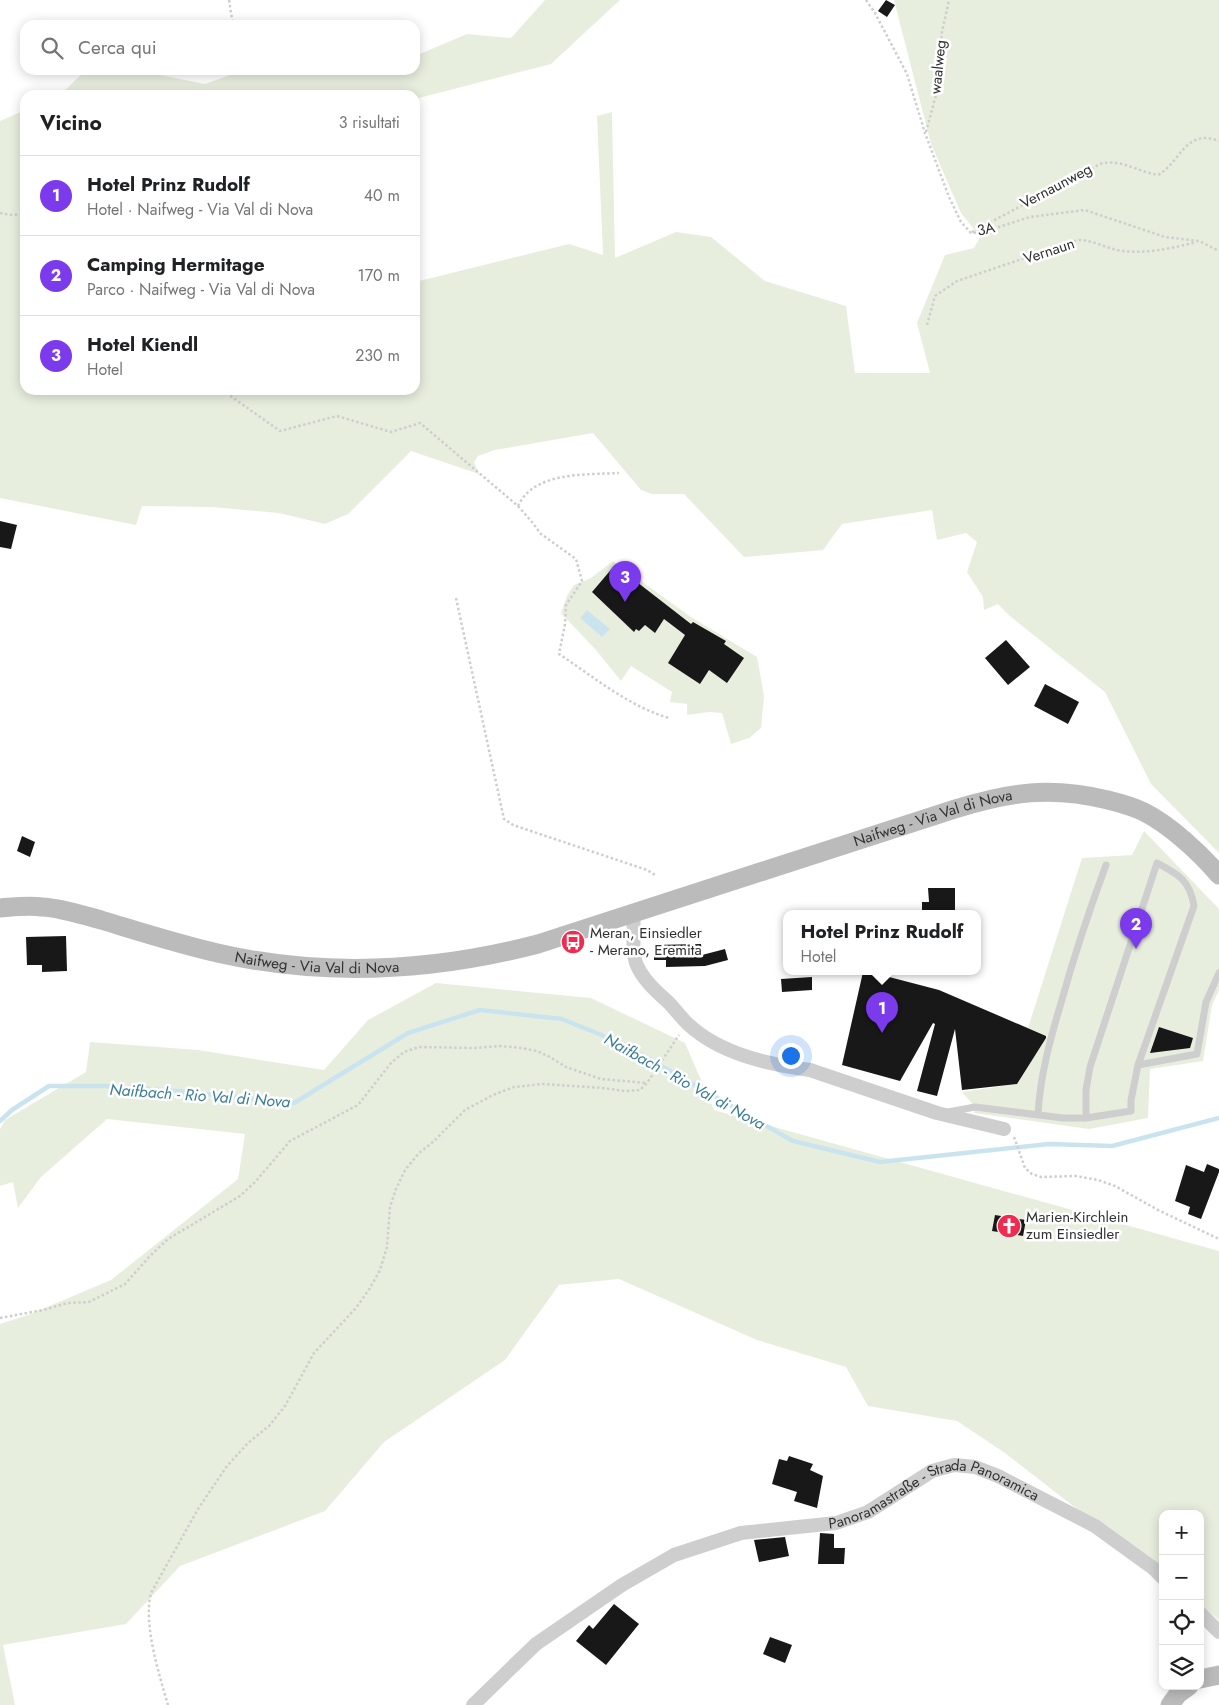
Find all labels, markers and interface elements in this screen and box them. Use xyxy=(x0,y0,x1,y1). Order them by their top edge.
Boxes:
search box xyxy=(20,20,420,75)
icon: search xyxy=(38,34,66,62)
text: Cerca qui xyxy=(78,34,157,61)
street label: waalweg xyxy=(924,39,952,95)
text: Vicino xyxy=(40,108,102,138)
text: 3 risultati xyxy=(339,111,400,134)
street label: Vernaunweg xyxy=(1016,158,1096,214)
text: Hotel Prinz Rudolf xyxy=(87,171,250,198)
text: 1 xyxy=(52,184,60,207)
text: 40 m xyxy=(364,184,400,207)
text: Hotel · Naifweg - Via Val di Nova xyxy=(87,198,313,221)
street label: 3A xyxy=(975,216,997,242)
street label: Vernaun xyxy=(1021,232,1077,270)
text: Camping Hermitage xyxy=(87,251,265,278)
text: 2 xyxy=(51,264,61,287)
text: 170 m xyxy=(358,264,400,287)
text: Parco · Naifweg - Via Val di Nova xyxy=(87,278,315,301)
text: Hotel Kiendl xyxy=(87,331,198,358)
text: 3 xyxy=(51,344,61,367)
text: 230 m xyxy=(355,344,400,367)
text: Hotel xyxy=(87,358,123,381)
pin: 3 xyxy=(609,561,641,602)
street label: Naifweg - Via Val di Nova xyxy=(851,784,1014,852)
pin: 2 xyxy=(1120,908,1152,949)
popup xyxy=(783,910,981,975)
text: Hotel Prinz Rudolf xyxy=(801,918,963,945)
place label: Meran, Einsiedler - Merano, Eremita xyxy=(590,922,703,961)
bus stop icon: Meran, Einsiedler - Merano, Eremita xyxy=(560,929,586,955)
text: Hotel xyxy=(801,945,837,968)
street label: Naifweg - Via Val di Nova xyxy=(233,946,400,979)
pin: 1 xyxy=(866,992,898,1033)
water label: Naifbach - Rio Val di Nova xyxy=(600,1027,770,1135)
your location xyxy=(778,1043,804,1069)
water label: Naifbach - Rio Val di Nova xyxy=(109,1078,291,1113)
place label: Marien-Kirchlein zum Einsiedler xyxy=(1026,1206,1128,1245)
church icon: Marien-Kirchlein zum Einsiedler xyxy=(996,1213,1022,1239)
street label: Panoramastraße - Strada Panoramica xyxy=(827,1454,1043,1535)
map controls xyxy=(1159,1510,1204,1690)
button: + xyxy=(1159,1510,1204,1555)
button: − xyxy=(1159,1555,1204,1600)
button: locate xyxy=(1159,1600,1204,1645)
button: layers xyxy=(1159,1645,1204,1690)

